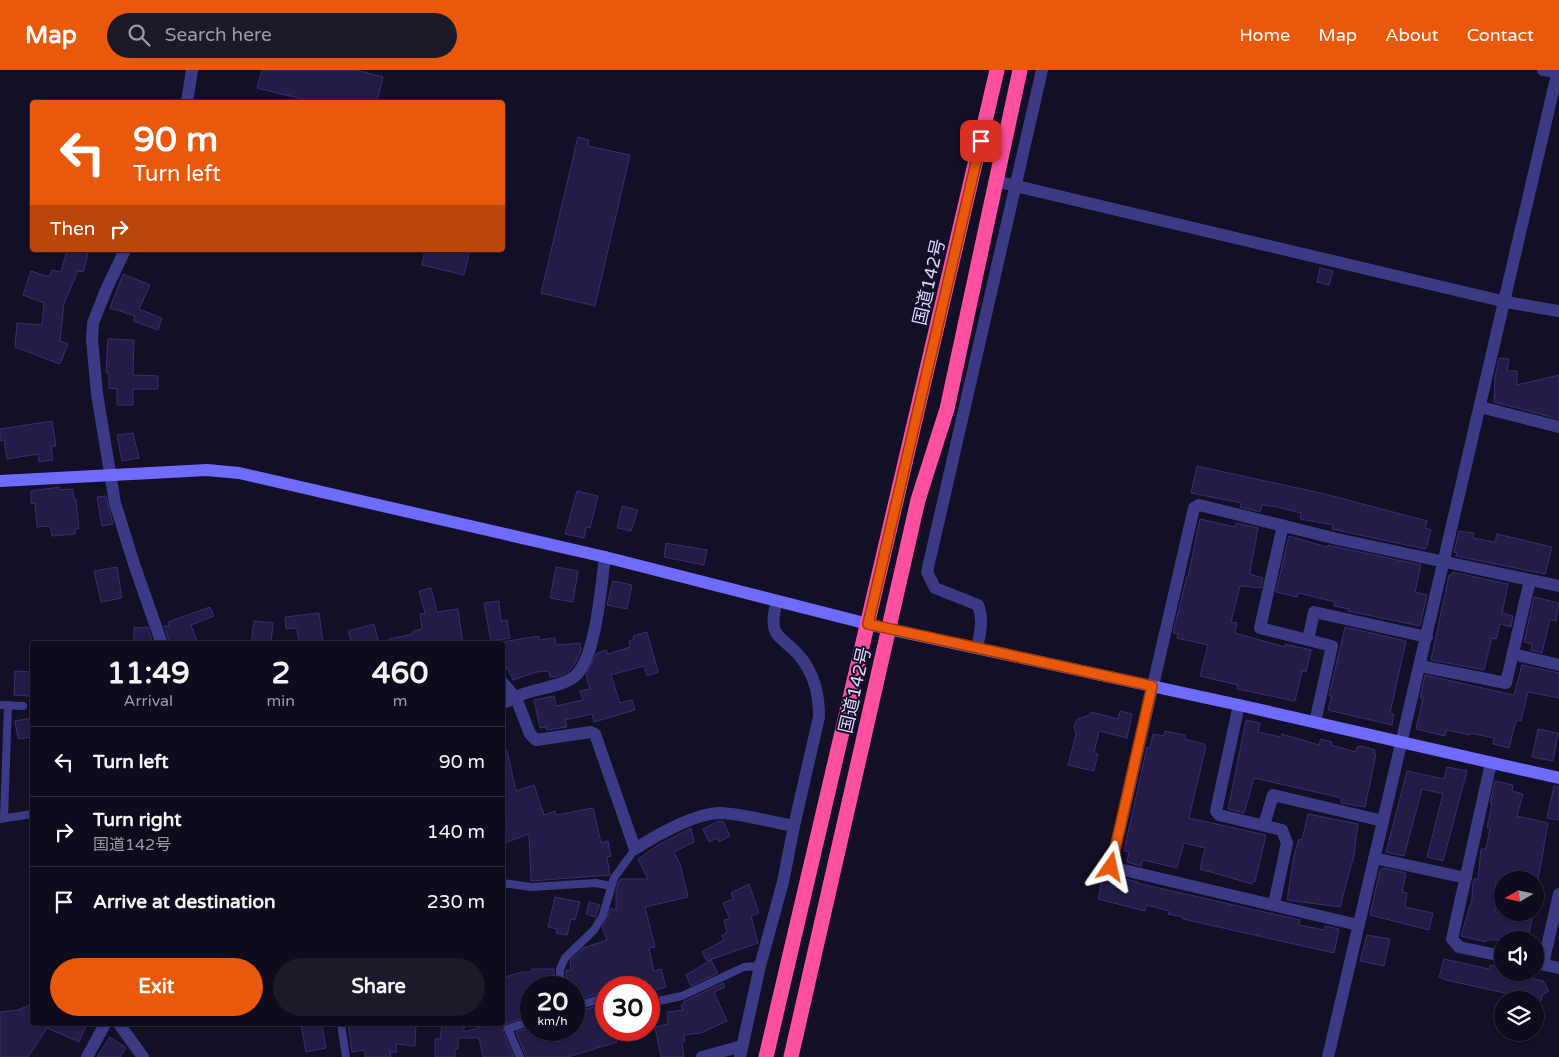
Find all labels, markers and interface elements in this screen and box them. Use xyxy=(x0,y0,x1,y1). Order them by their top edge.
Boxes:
search box xyxy=(107,13,457,58)
text: Map xyxy=(25,21,77,50)
icon: search xyxy=(125,21,153,49)
text: Search here xyxy=(165,24,272,46)
text: Home xyxy=(1239,24,1290,46)
text: Map xyxy=(1318,24,1357,46)
text: About xyxy=(1385,24,1439,46)
text: Contact xyxy=(1467,24,1534,46)
text: 90 m xyxy=(133,119,218,161)
icon: left xyxy=(50,120,115,185)
pin xyxy=(960,120,1002,162)
icon: arrive xyxy=(967,127,995,155)
text: Turn left xyxy=(133,161,221,187)
icon: right xyxy=(105,215,133,243)
text: Then xyxy=(50,218,95,240)
street label: 国道142号 xyxy=(908,237,950,327)
street label: 国道142号 xyxy=(834,645,876,735)
text: 11:49 xyxy=(107,655,190,692)
text: 2 xyxy=(271,655,290,692)
text: 460 xyxy=(372,655,428,692)
text: Arrival xyxy=(124,691,173,711)
text: min xyxy=(267,691,295,711)
text: m xyxy=(393,691,407,711)
icon: left xyxy=(50,748,78,776)
text: Turn left xyxy=(93,751,169,773)
text: 90 m xyxy=(439,751,485,773)
text: Turn right xyxy=(93,809,181,831)
icon: right xyxy=(50,818,78,846)
text: 140 m xyxy=(427,821,485,843)
text: 国道142号 xyxy=(93,835,171,855)
position arrow xyxy=(1084,840,1136,892)
north arrow xyxy=(1494,871,1544,921)
map controls xyxy=(1494,871,1544,1041)
icon: arrive xyxy=(50,888,78,916)
text: Arrive at destination xyxy=(93,891,276,913)
text: 230 m xyxy=(427,891,485,913)
button: sound xyxy=(1494,931,1544,981)
button: Exit xyxy=(50,958,263,1016)
button: Share xyxy=(273,958,485,1016)
speed limit sign: 30 xyxy=(595,976,660,1041)
text: 20 xyxy=(537,987,568,1017)
button: layers xyxy=(1494,991,1544,1041)
text: km/h xyxy=(537,1014,568,1028)

